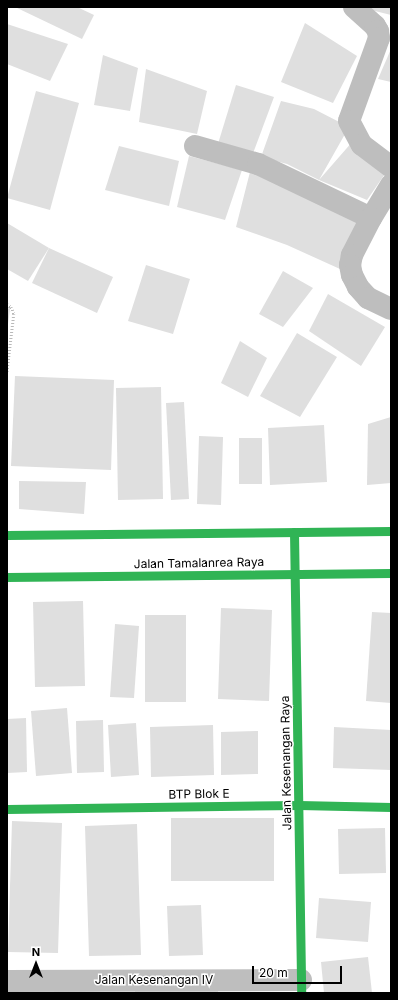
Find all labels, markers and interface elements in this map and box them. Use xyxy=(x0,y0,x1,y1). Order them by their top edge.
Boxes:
street label: Jalan Tamalanrea Raya xyxy=(134,555,264,571)
street label: Jalan Kesenangan Raya xyxy=(278,696,294,830)
street label: BTP Blok E xyxy=(168,786,230,802)
north arrow xyxy=(16,944,56,984)
text: N xyxy=(32,945,40,959)
scale bar xyxy=(254,958,344,984)
text: 20 m xyxy=(259,965,288,980)
street label: Jalan Kesenangan IV xyxy=(95,973,213,987)

